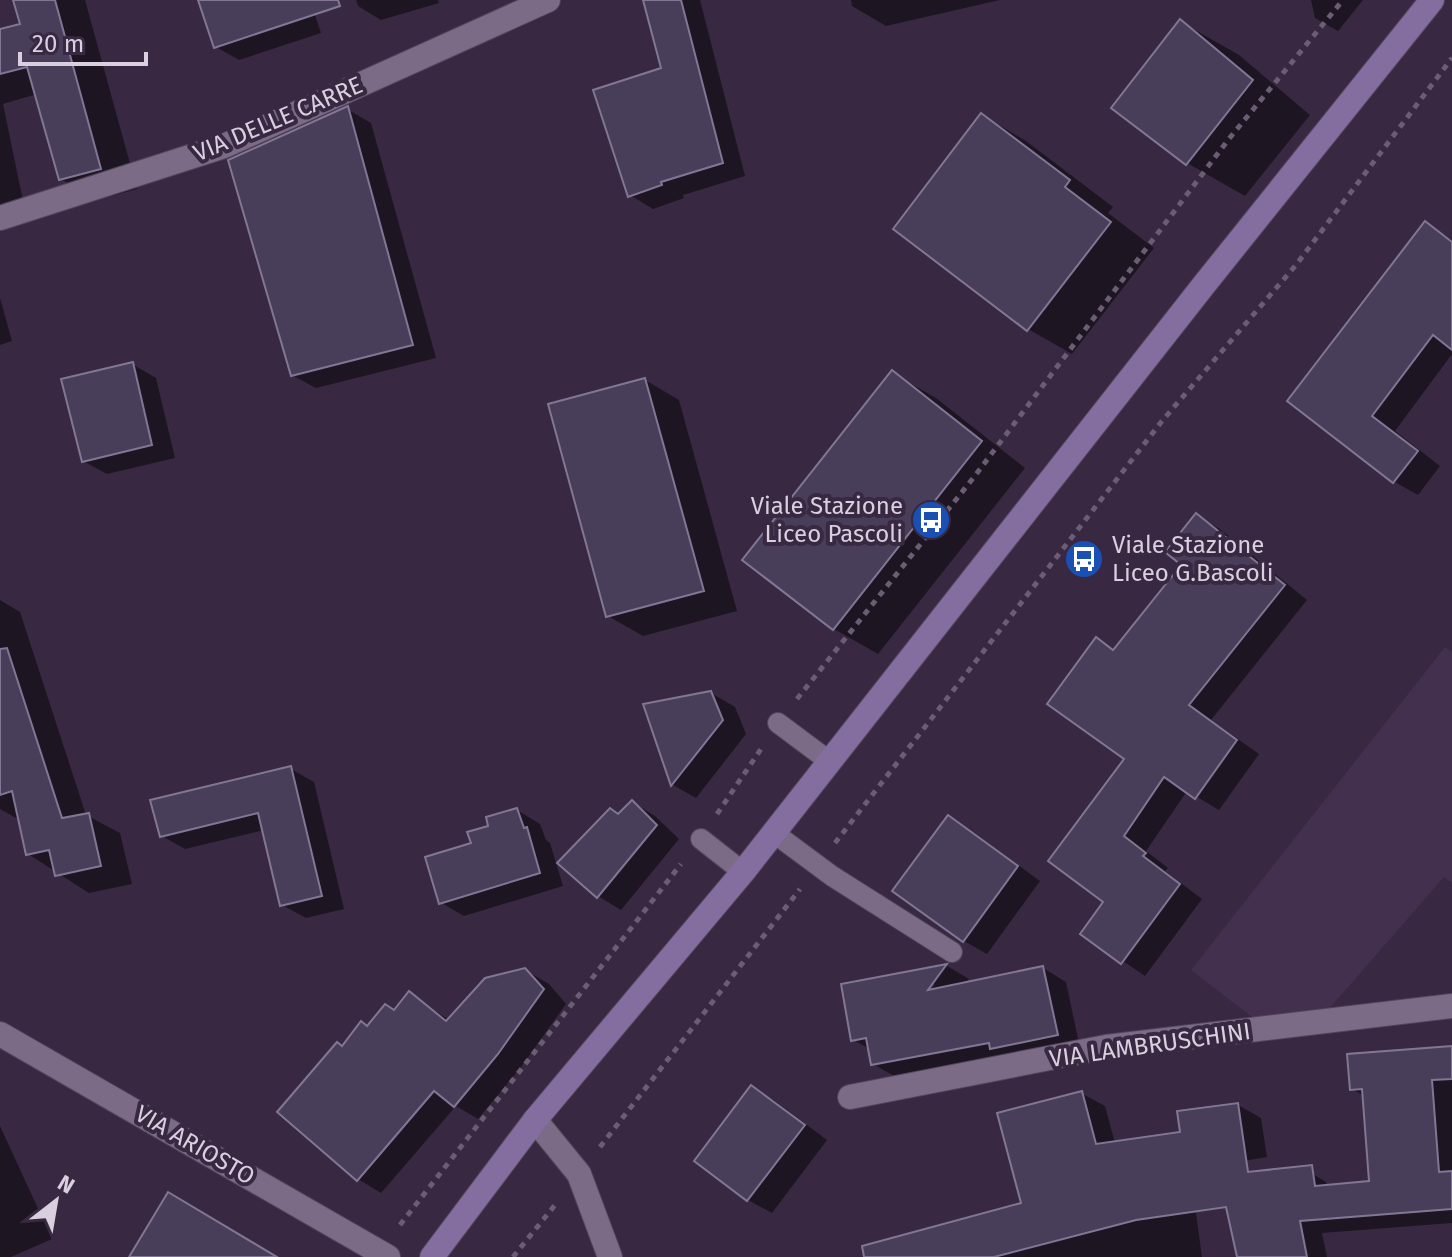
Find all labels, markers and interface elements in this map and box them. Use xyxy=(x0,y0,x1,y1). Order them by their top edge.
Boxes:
scale bar xyxy=(20,16,146,66)
text: 20 m xyxy=(32,30,84,58)
street label: VIA DELLE CARRE xyxy=(189,71,367,167)
place label: Viale Stazione Liceo Pascoli xyxy=(751,492,903,548)
bus stop icon: Viale Stazione Liceo Pascoli xyxy=(910,499,952,541)
place label: Viale Stazione Liceo G.Bascoli xyxy=(1112,531,1274,587)
bus stop icon: Viale Stazione Liceo G.Bascoli xyxy=(1063,538,1105,580)
street label: VIA LAMBRUSCHINI xyxy=(1048,1017,1252,1073)
street label: VIA ARIOSTO xyxy=(130,1100,260,1190)
north arrow xyxy=(16,1161,96,1241)
text: N xyxy=(53,1169,79,1200)

